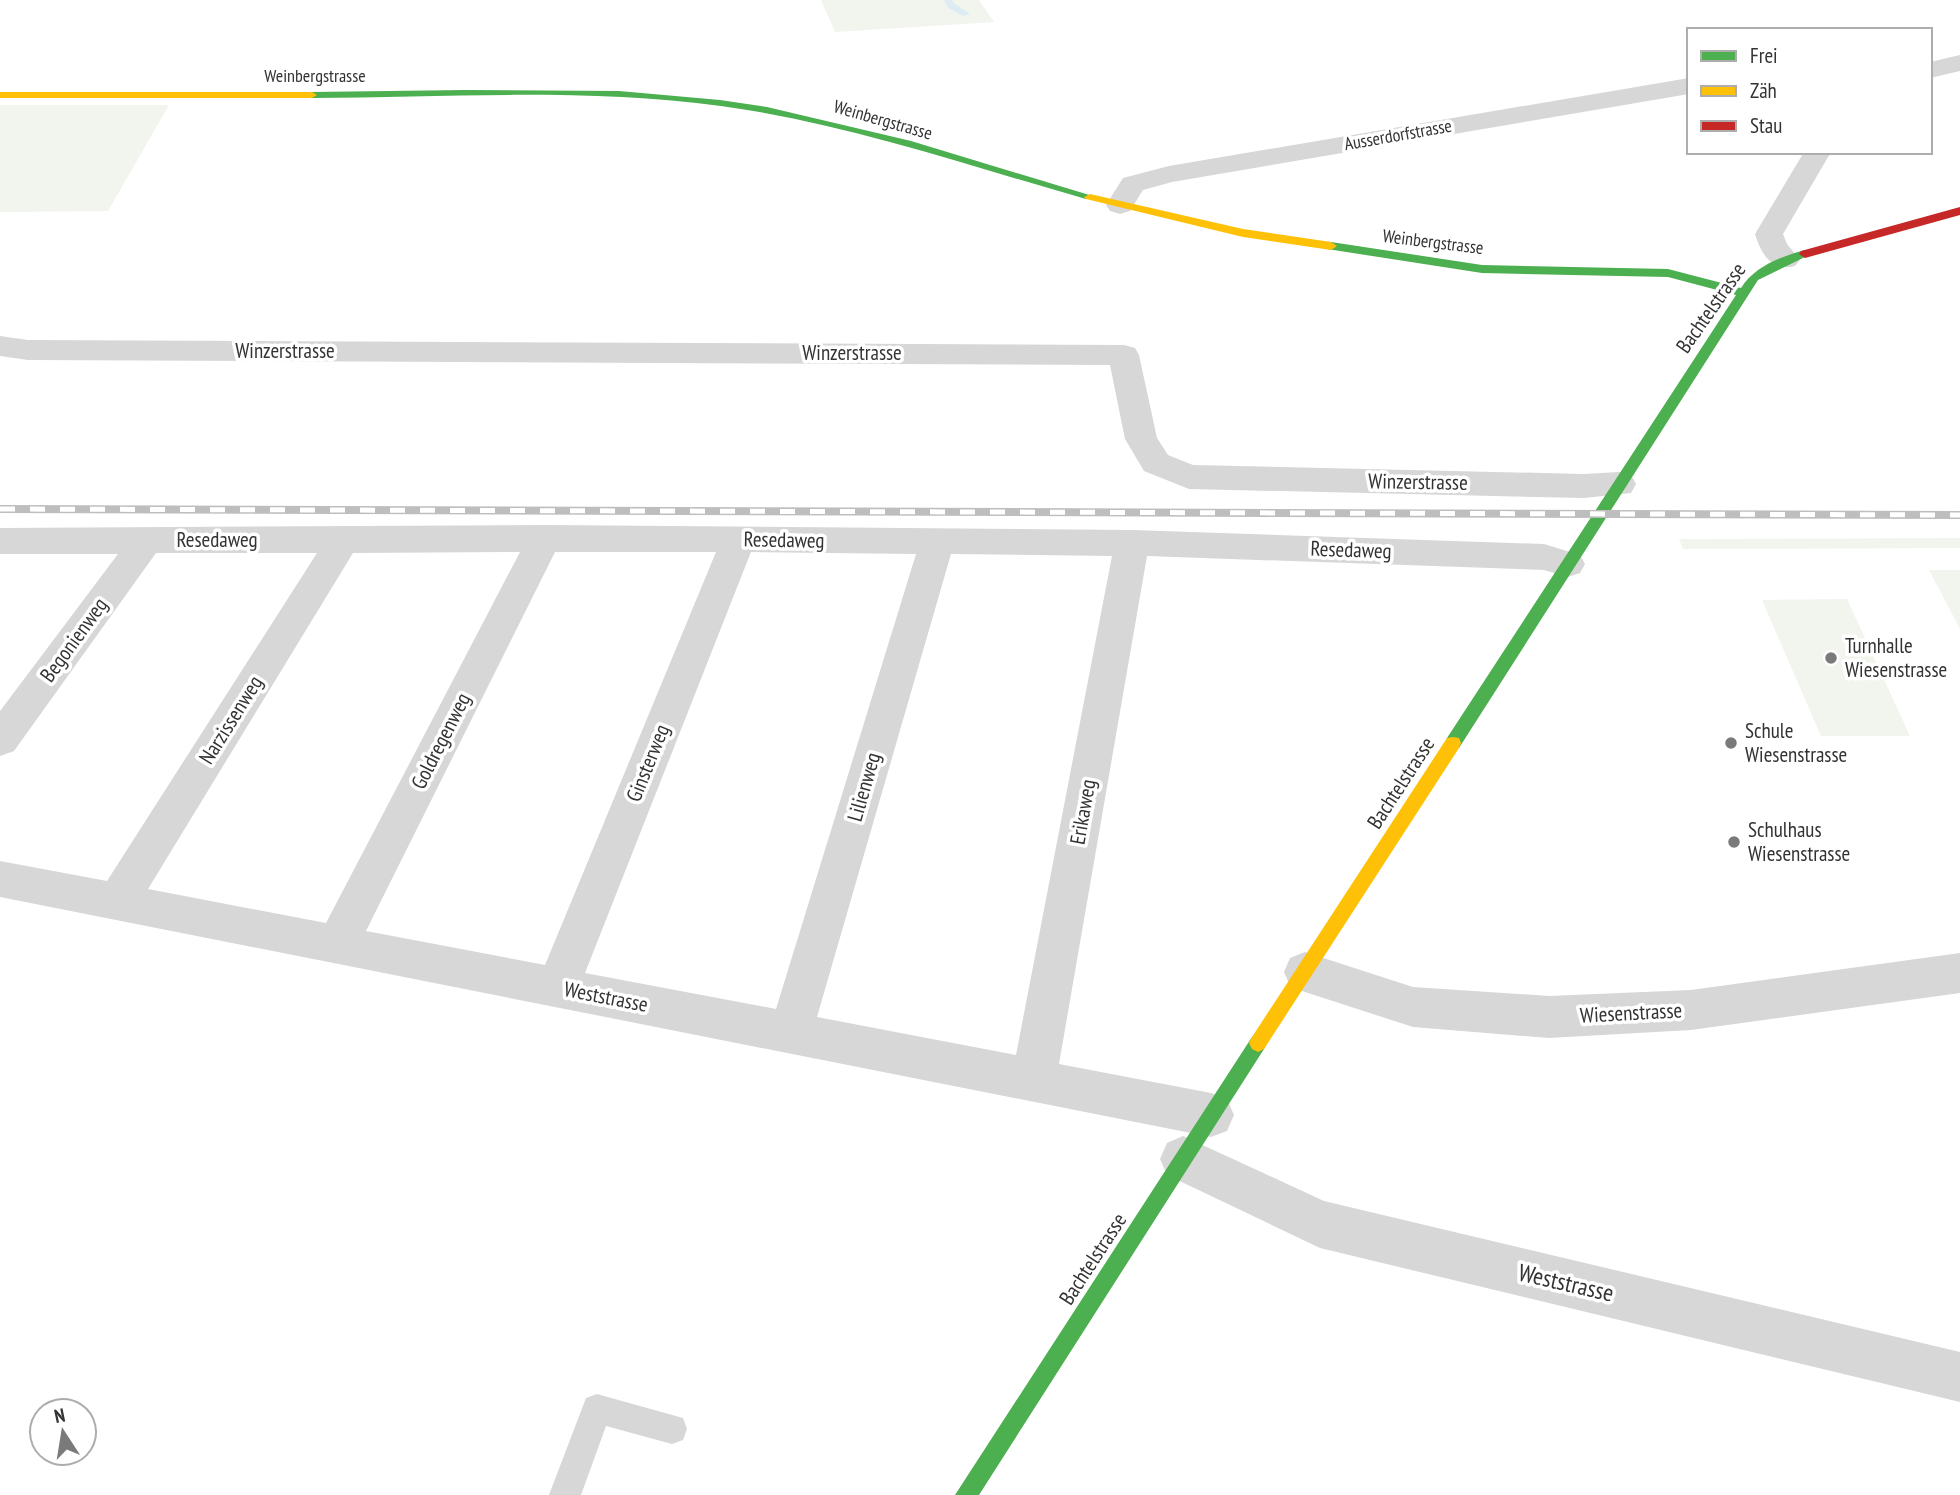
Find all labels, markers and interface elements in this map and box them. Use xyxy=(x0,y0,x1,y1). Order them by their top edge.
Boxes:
legend xyxy=(1687,28,1932,154)
text: Frei xyxy=(1750,42,1778,69)
street label: Weinbergstrasse xyxy=(264,64,366,87)
text: Zäh xyxy=(1750,77,1777,104)
street label: Weinbergstrasse xyxy=(831,94,935,145)
text: Stau xyxy=(1750,112,1782,139)
street label: Ausserdorfstrasse xyxy=(1342,114,1453,155)
street label: Weinbergstrasse xyxy=(1381,224,1485,259)
street label: Bachtelstrasse xyxy=(1670,257,1751,358)
street label: Winzerstrasse xyxy=(235,337,335,364)
street label: Winzerstrasse xyxy=(802,339,902,366)
street label: Winzerstrasse xyxy=(1368,467,1468,496)
street label: Resedaweg xyxy=(743,525,825,554)
street label: Resedaweg xyxy=(177,526,257,553)
street label: Resedaweg xyxy=(1310,535,1392,564)
street label: Begonienweg xyxy=(34,592,113,687)
place label: Turnhalle Wiesenstrasse xyxy=(1845,632,1947,683)
marker: Turnhalle Wiesenstrasse xyxy=(1823,650,1839,666)
street label: Narzissenweg xyxy=(193,670,268,769)
street label: Goldregenweg xyxy=(405,688,476,793)
place label: Schule Wiesenstrasse xyxy=(1745,717,1847,768)
street label: Ginsterweg xyxy=(620,720,675,805)
street label: Bachtelstrasse xyxy=(1361,732,1440,834)
marker: Schule Wiesenstrasse xyxy=(1723,735,1739,751)
street label: Lilienweg xyxy=(841,749,886,824)
street label: Erikaweg xyxy=(1064,777,1102,847)
place label: Schulhaus Wiesenstrasse xyxy=(1748,816,1850,867)
marker: Schulhaus Wiesenstrasse xyxy=(1726,834,1742,850)
street label: Weststrasse xyxy=(562,975,650,1018)
street label: Wiesenstrasse xyxy=(1579,996,1683,1029)
street label: Bachtelstrasse xyxy=(1053,1208,1132,1310)
street label: Weststrasse xyxy=(1515,1257,1617,1309)
north arrow xyxy=(28,1397,98,1467)
text: N xyxy=(52,1403,67,1428)

